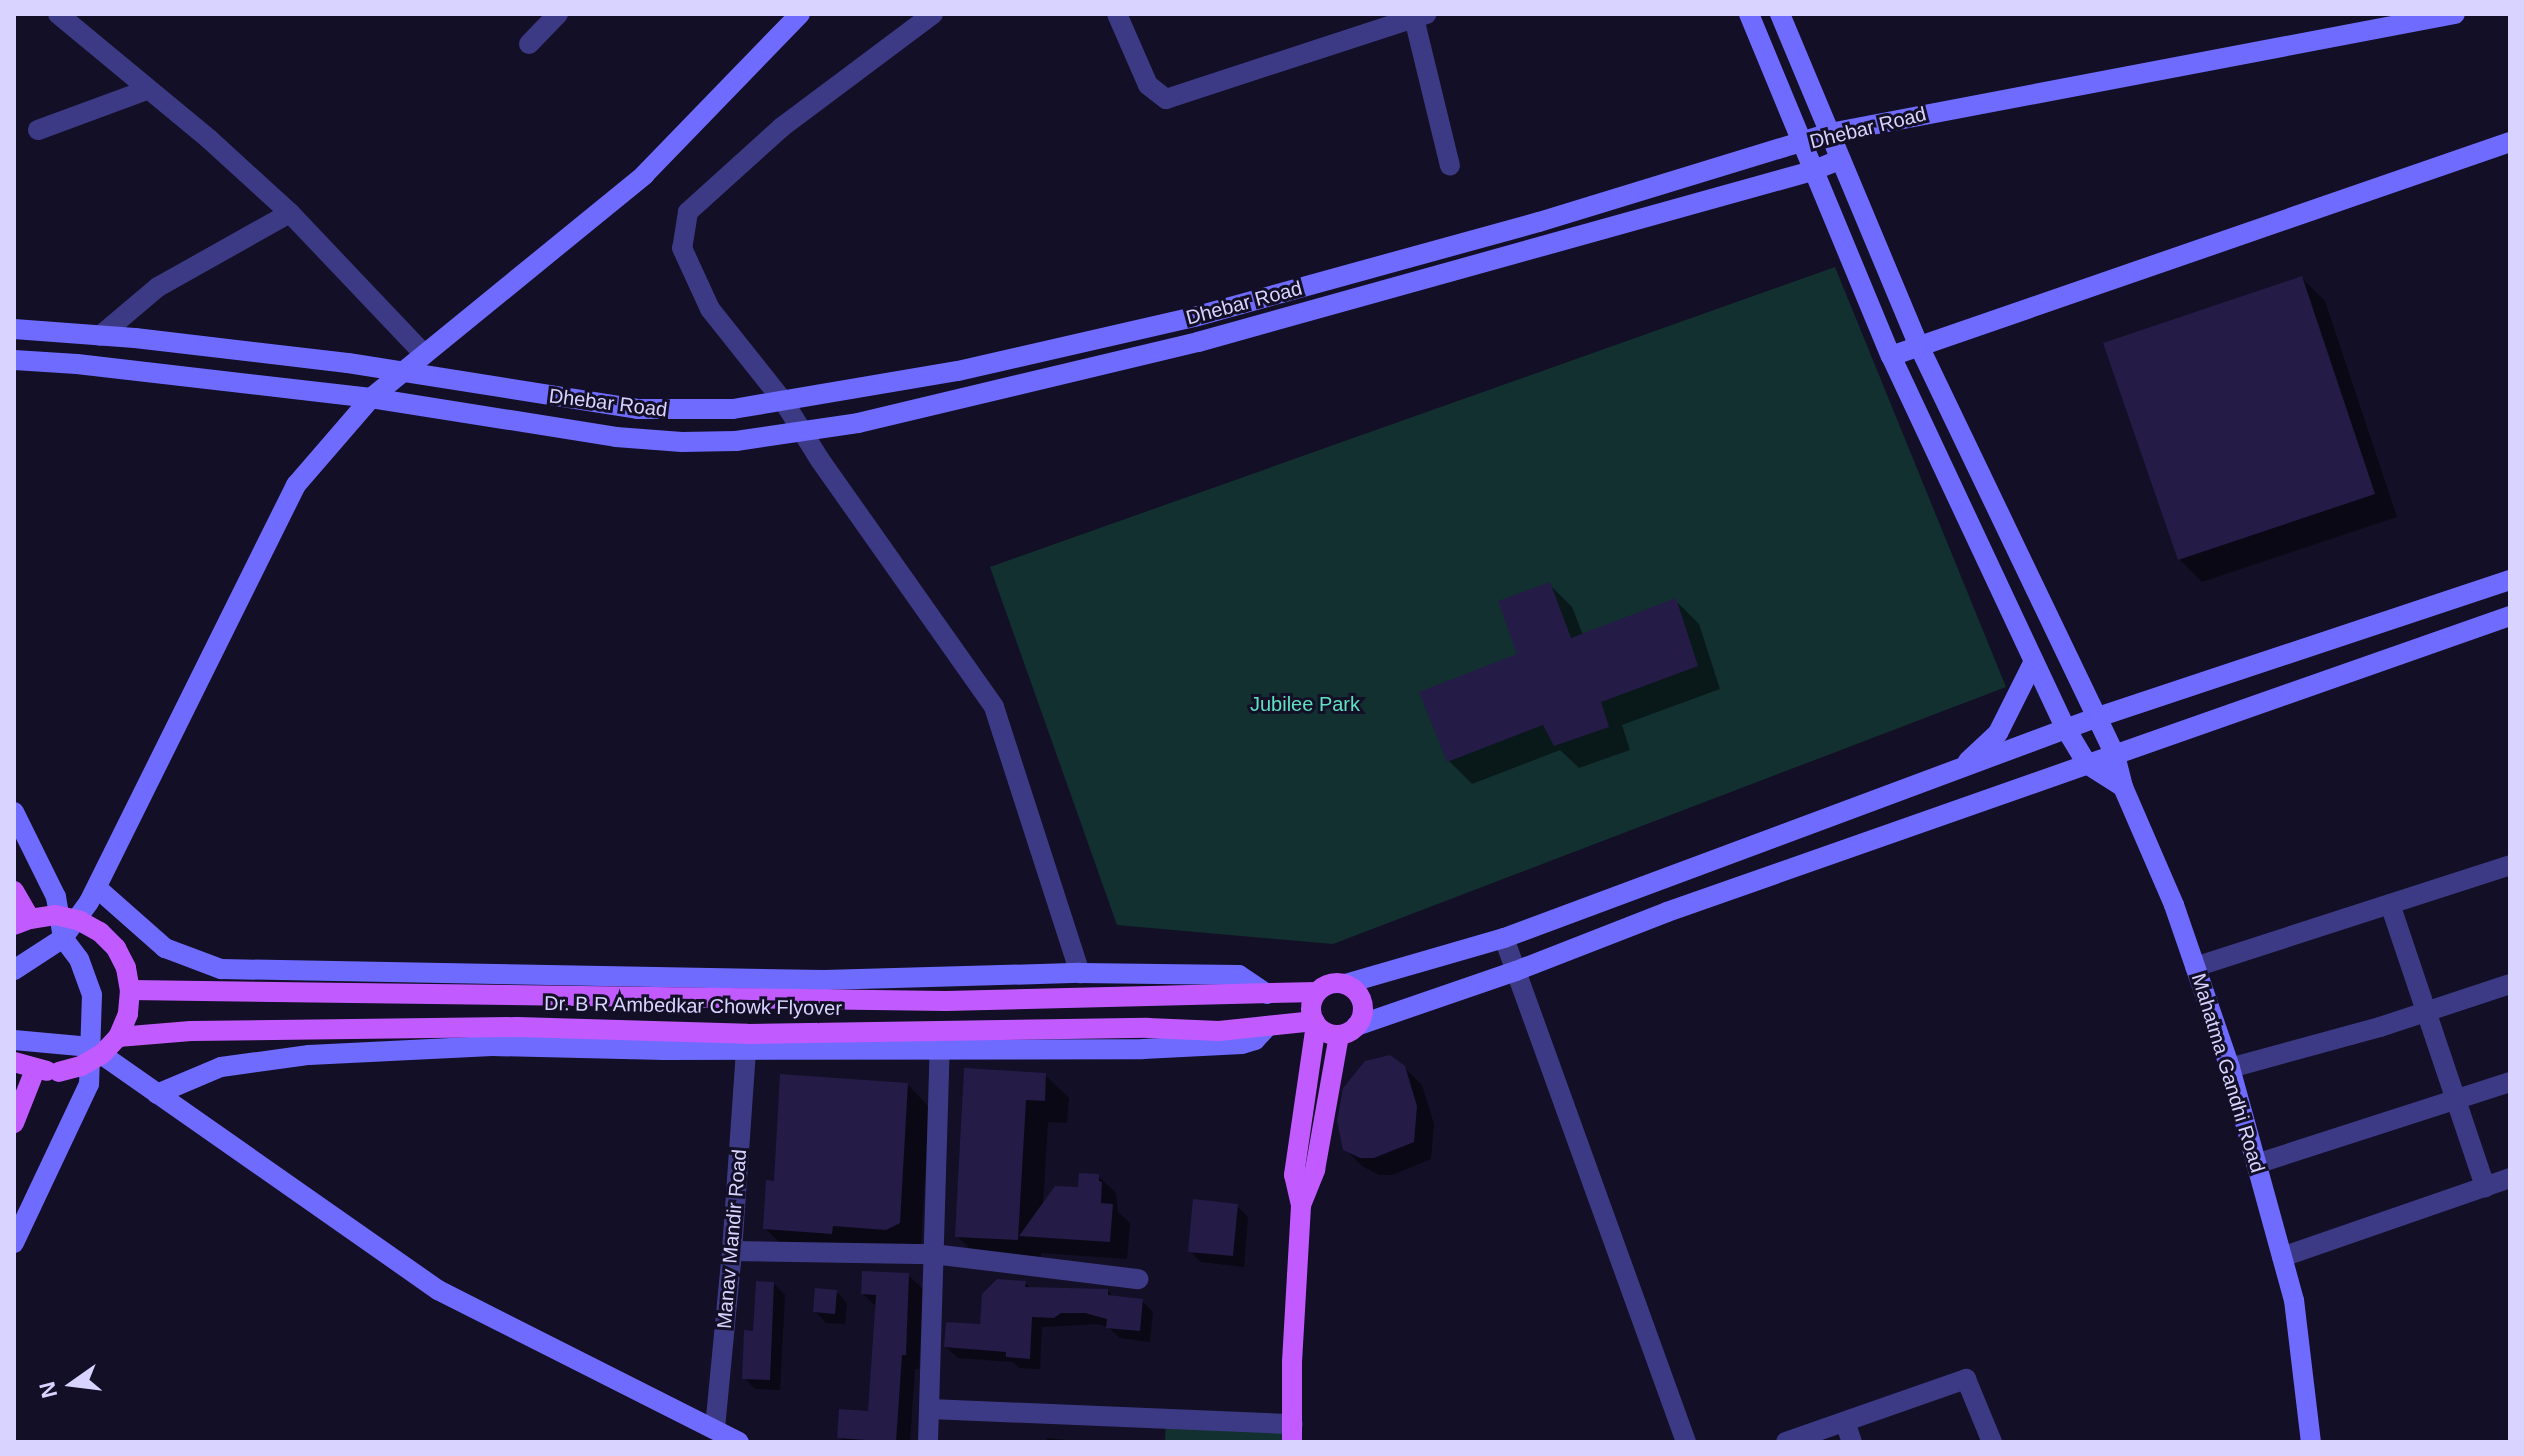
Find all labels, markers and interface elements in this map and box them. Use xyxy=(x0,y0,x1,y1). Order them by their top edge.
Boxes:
street label: Dhebar Road xyxy=(1807,102,1929,154)
street label: Dhebar Road xyxy=(1183,276,1305,330)
street label: Dhebar Road xyxy=(547,384,669,422)
park label: Jubilee Park xyxy=(1250,692,1360,716)
street label: Mahatma Gandhi Road xyxy=(2186,971,2270,1175)
street label: Dr. B R Ambedkar Chowk Flyover xyxy=(543,991,843,1021)
street label: Manav Mandir Road xyxy=(712,1148,752,1330)
north arrow xyxy=(32,1344,112,1424)
text: N xyxy=(34,1379,62,1401)

